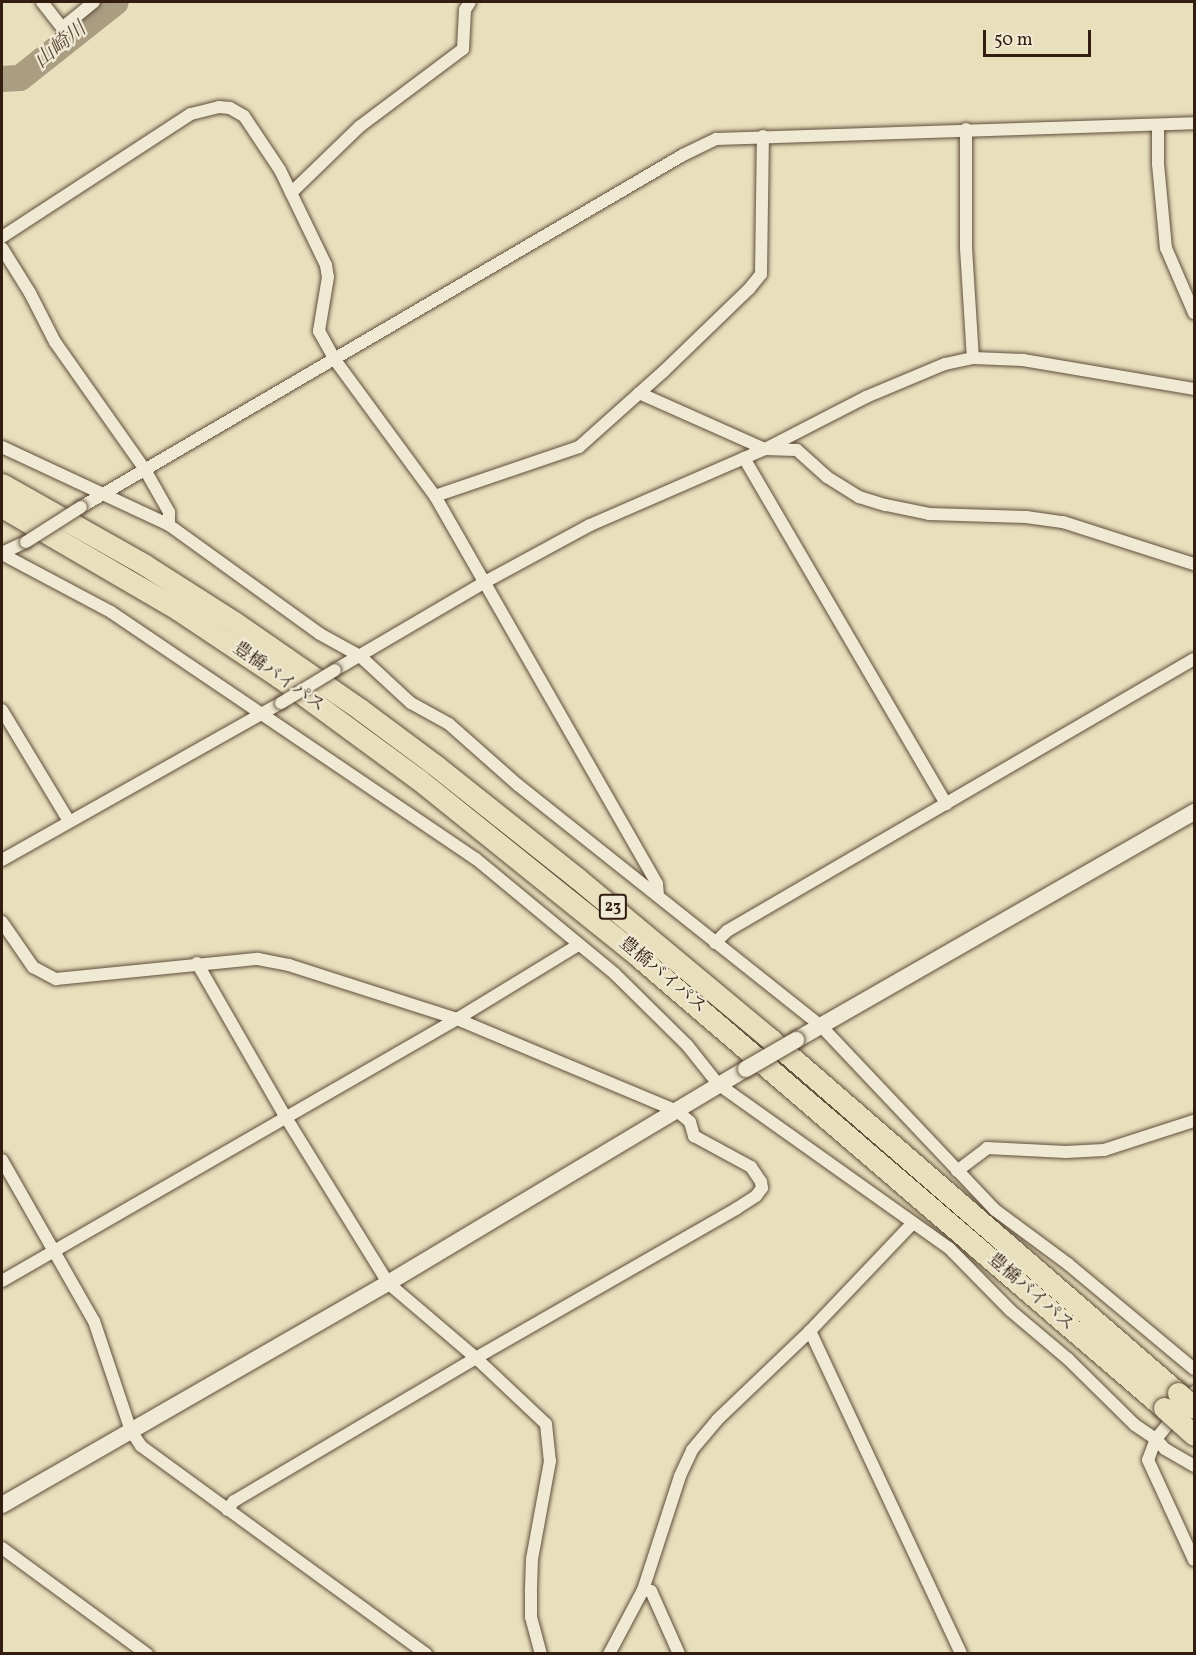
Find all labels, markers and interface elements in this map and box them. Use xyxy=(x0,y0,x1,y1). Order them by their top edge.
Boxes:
water label: 山崎川 xyxy=(30,18,92,74)
scale bar xyxy=(986,18,1094,56)
text: 50 m xyxy=(994,28,1033,53)
street label: 豊橋バイパス xyxy=(228,638,328,718)
road number: 23 xyxy=(598,894,628,920)
street label: 豊橋バイパス xyxy=(614,933,710,1019)
street label: 豊橋バイパス xyxy=(982,1249,1078,1337)

